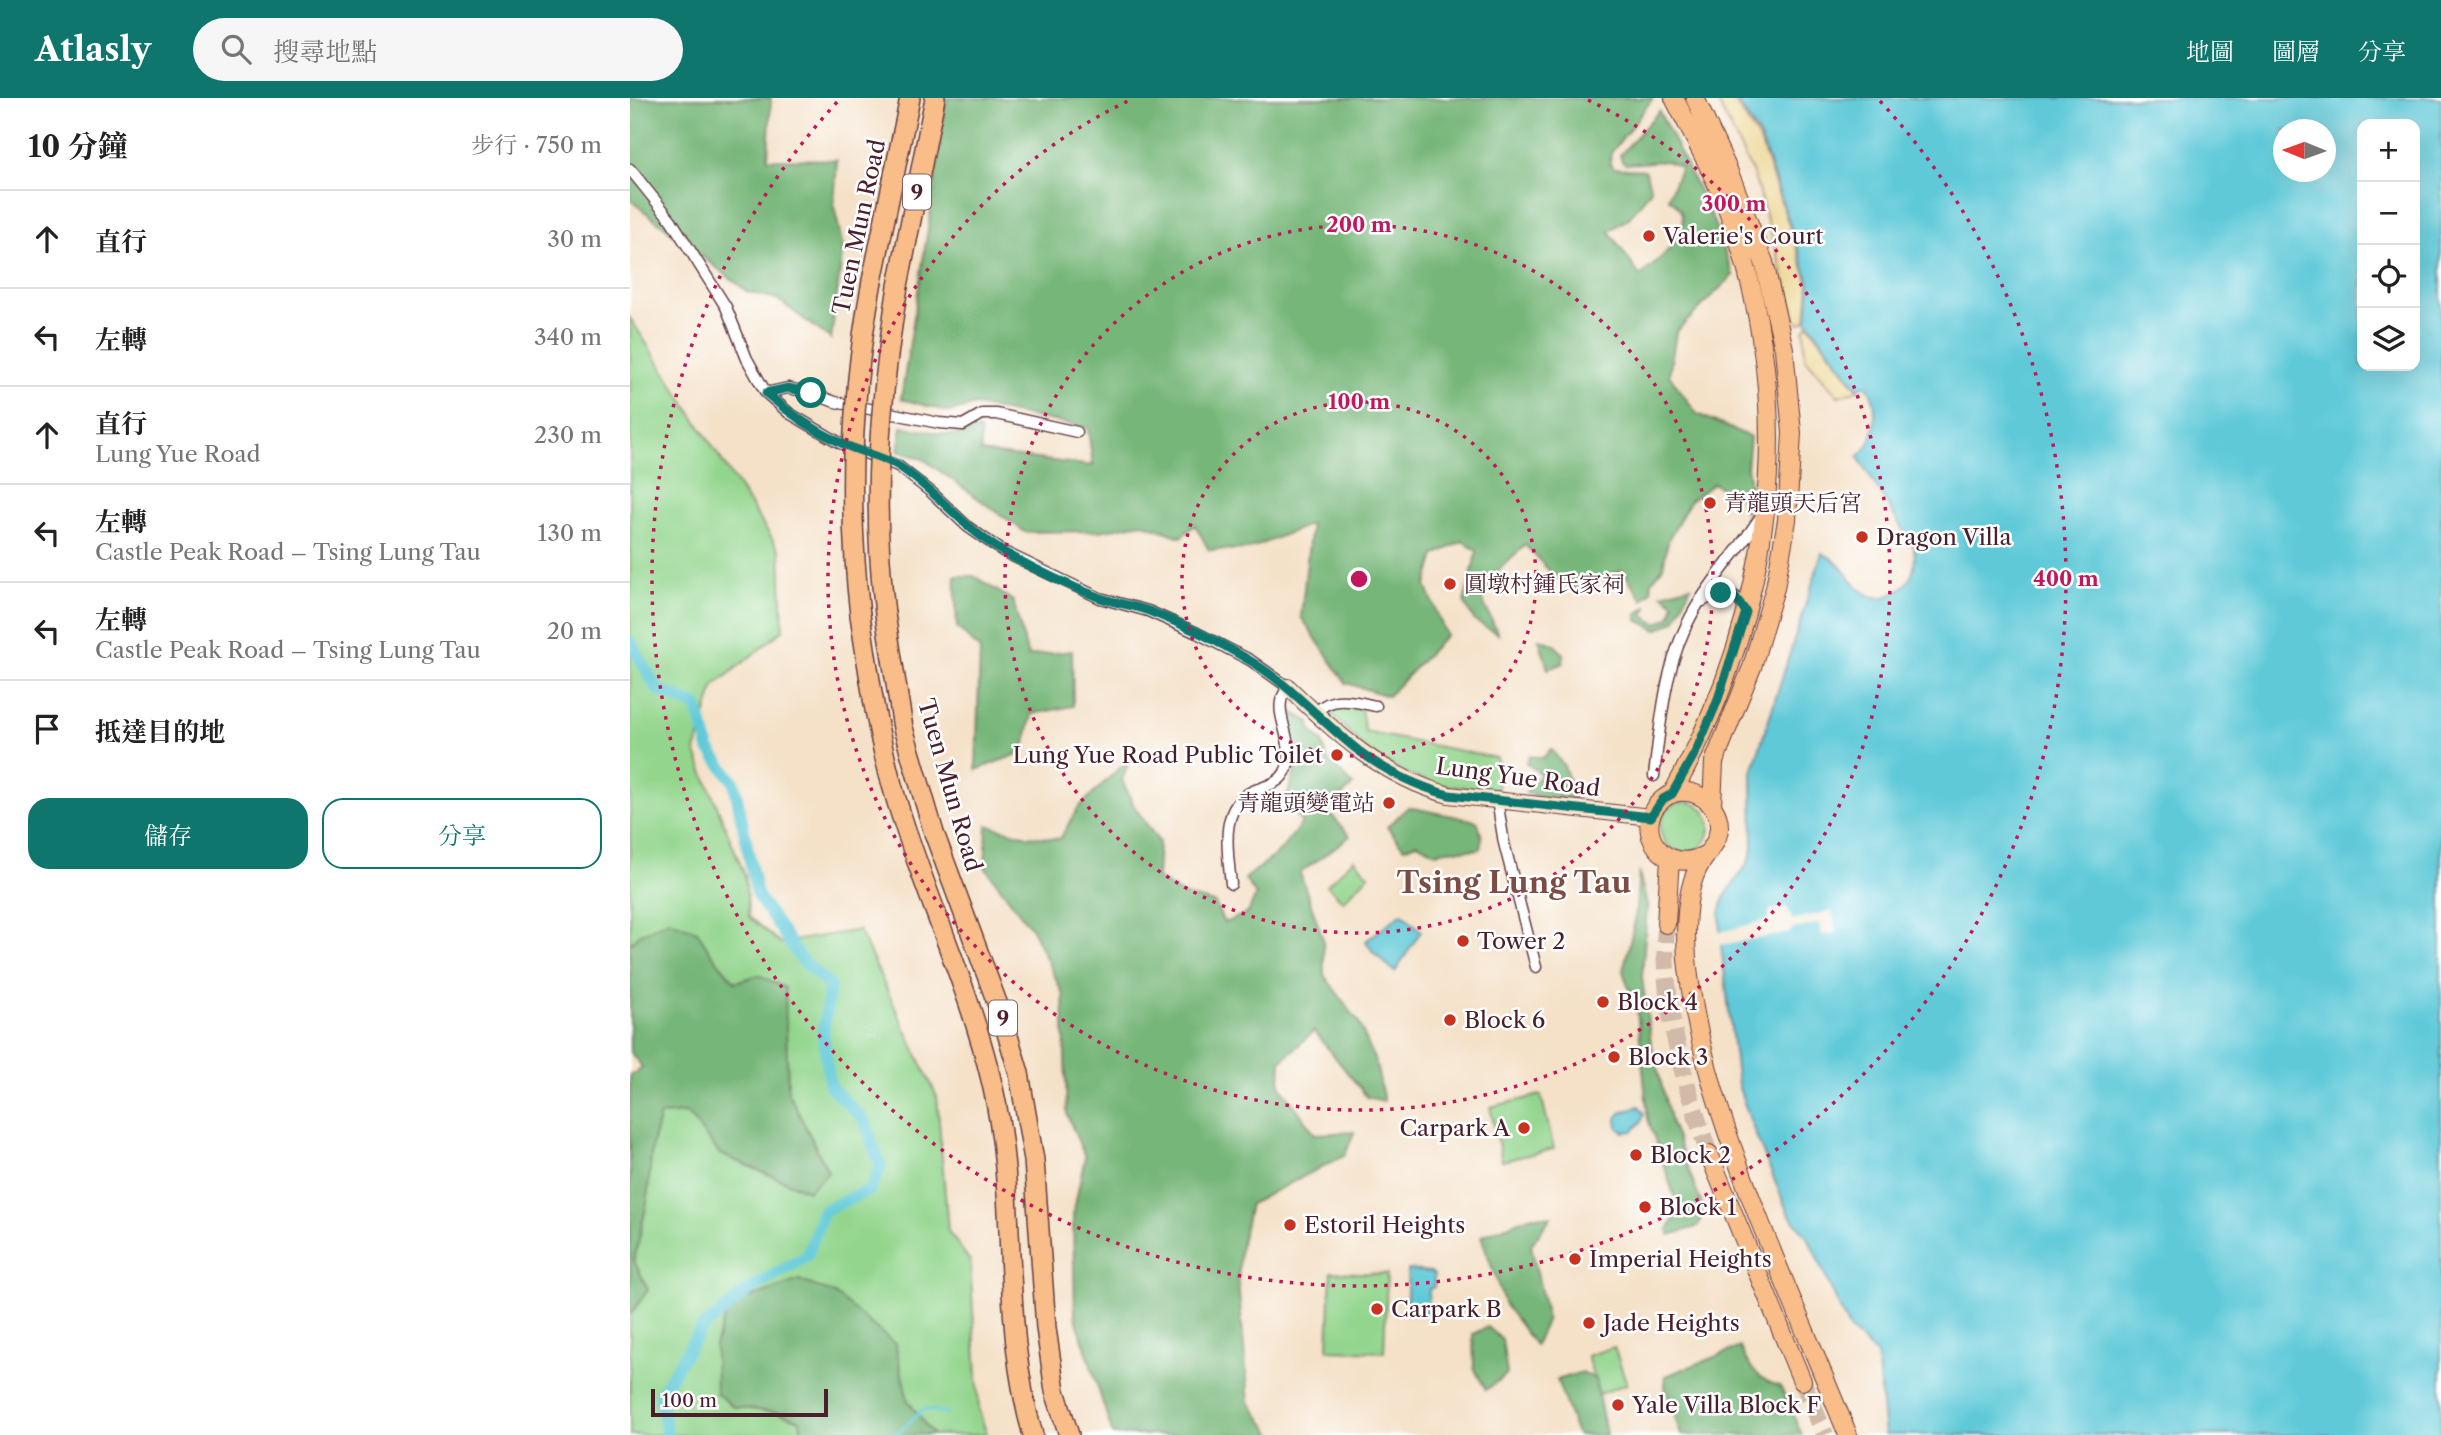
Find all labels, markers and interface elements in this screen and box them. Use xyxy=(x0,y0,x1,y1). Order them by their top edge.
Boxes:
search box xyxy=(193,18,683,81)
text: Atlasly xyxy=(35,29,151,70)
icon: search xyxy=(217,30,255,68)
text: 搜尋地點 xyxy=(273,36,377,68)
text: 地圖 xyxy=(2186,37,2234,66)
text: 圖層 xyxy=(2272,37,2320,66)
text: 分享 xyxy=(2358,37,2406,66)
north arrow xyxy=(2273,119,2336,182)
map controls xyxy=(2357,119,2420,371)
button: + xyxy=(2357,119,2420,182)
text: 10 分鐘 xyxy=(28,128,128,165)
text: 步行 · 750 m xyxy=(471,131,602,159)
street label: Tuen Mun Road xyxy=(827,137,891,317)
road number: 9 xyxy=(903,174,931,210)
button: − xyxy=(2357,182,2420,245)
text: 300 m xyxy=(1702,191,1766,216)
text: 200 m xyxy=(1326,212,1392,237)
icon: ahead xyxy=(28,220,66,258)
place label: Valerie's Court xyxy=(1662,222,1823,250)
text: 30 m xyxy=(547,225,602,253)
text: 直行 xyxy=(95,226,147,258)
marker: Valerie's Court xyxy=(1641,228,1657,244)
button: locate xyxy=(2357,245,2420,308)
button: layers xyxy=(2357,308,2420,371)
icon: left xyxy=(28,318,66,356)
text: 340 m xyxy=(534,323,602,351)
text: 左轉 xyxy=(95,324,147,356)
route start xyxy=(795,377,826,408)
text: 100 m xyxy=(1328,389,1390,414)
text: 直行 xyxy=(95,408,147,440)
icon: ahead xyxy=(28,416,66,454)
text: 230 m xyxy=(534,421,602,449)
text: Lung Yue Road xyxy=(95,440,261,468)
place label: 青龍頭天后宮 xyxy=(1724,489,1862,517)
marker: 青龍頭天后宮 xyxy=(1702,495,1718,511)
text: 左轉 xyxy=(95,506,147,538)
icon: left xyxy=(28,514,66,552)
text: 130 m xyxy=(538,519,602,547)
place label: Dragon Villa xyxy=(1876,523,2012,551)
marker: Dragon Villa xyxy=(1854,529,1870,545)
text: Castle Peak Road – Tsing Lung Tau xyxy=(95,538,481,566)
text: 400 m xyxy=(2033,566,2099,591)
centre of rings xyxy=(1347,567,1371,591)
place label: 圓墩村鍾氏家祠 xyxy=(1464,570,1625,598)
marker: 圓墩村鍾氏家祠 xyxy=(1442,576,1458,592)
route end xyxy=(1705,577,1736,608)
text: 左轉 xyxy=(95,604,147,636)
icon: left xyxy=(28,612,66,650)
text: 20 m xyxy=(547,617,602,645)
text: Castle Peak Road – Tsing Lung Tau xyxy=(95,636,481,664)
street label: Tuen Mun Road xyxy=(912,695,988,875)
icon: arrive xyxy=(28,710,66,748)
text: 抵達目的地 xyxy=(95,716,225,748)
place label: Lung Yue Road Public Toilet xyxy=(1013,741,1323,769)
marker: Lung Yue Road Public Toilet xyxy=(1329,747,1345,763)
street label: Lung Yue Road xyxy=(1434,752,1602,802)
place label: 青龍頭變電站 xyxy=(1237,789,1375,817)
marker: 青龍頭變電站 xyxy=(1381,795,1397,811)
button: 儲存 xyxy=(28,798,308,869)
button: 分享 xyxy=(322,798,602,869)
district label: Tsing Lung Tau xyxy=(1397,864,1631,901)
place label: Tower 2 xyxy=(1477,927,1565,955)
marker: Tower 2 xyxy=(1455,933,1471,949)
place label: Block 4 xyxy=(1617,988,1698,1016)
marker: Block 4 xyxy=(1595,994,1611,1010)
road number: 9 xyxy=(989,1000,1017,1035)
place label: Block 6 xyxy=(1464,1006,1545,1034)
marker: Block 6 xyxy=(1442,1012,1458,1028)
place label: Block 3 xyxy=(1628,1043,1709,1071)
marker: Block 3 xyxy=(1606,1049,1622,1065)
place label: Carpark A xyxy=(1399,1114,1511,1142)
marker: Carpark A xyxy=(1516,1120,1532,1136)
place label: Block 2 xyxy=(1650,1141,1731,1169)
marker: Block 2 xyxy=(1628,1147,1644,1163)
place label: Block 1 xyxy=(1659,1193,1737,1221)
marker: Block 1 xyxy=(1637,1199,1653,1215)
place label: Estoril Heights xyxy=(1304,1211,1465,1239)
marker: Estoril Heights xyxy=(1282,1217,1298,1233)
place label: Imperial Heights xyxy=(1589,1245,1772,1273)
marker: Imperial Heights xyxy=(1567,1251,1583,1267)
place label: Carpark B xyxy=(1391,1295,1502,1323)
marker: Carpark B xyxy=(1369,1301,1385,1317)
place label: Jade Heights xyxy=(1600,1309,1740,1337)
marker: Jade Heights xyxy=(1581,1315,1597,1331)
scale bar xyxy=(651,1386,828,1418)
text: 100 m xyxy=(662,1389,717,1412)
place label: Yale Villa Block F xyxy=(1631,1391,1821,1419)
marker: Yale Villa Block F xyxy=(1610,1397,1626,1413)

